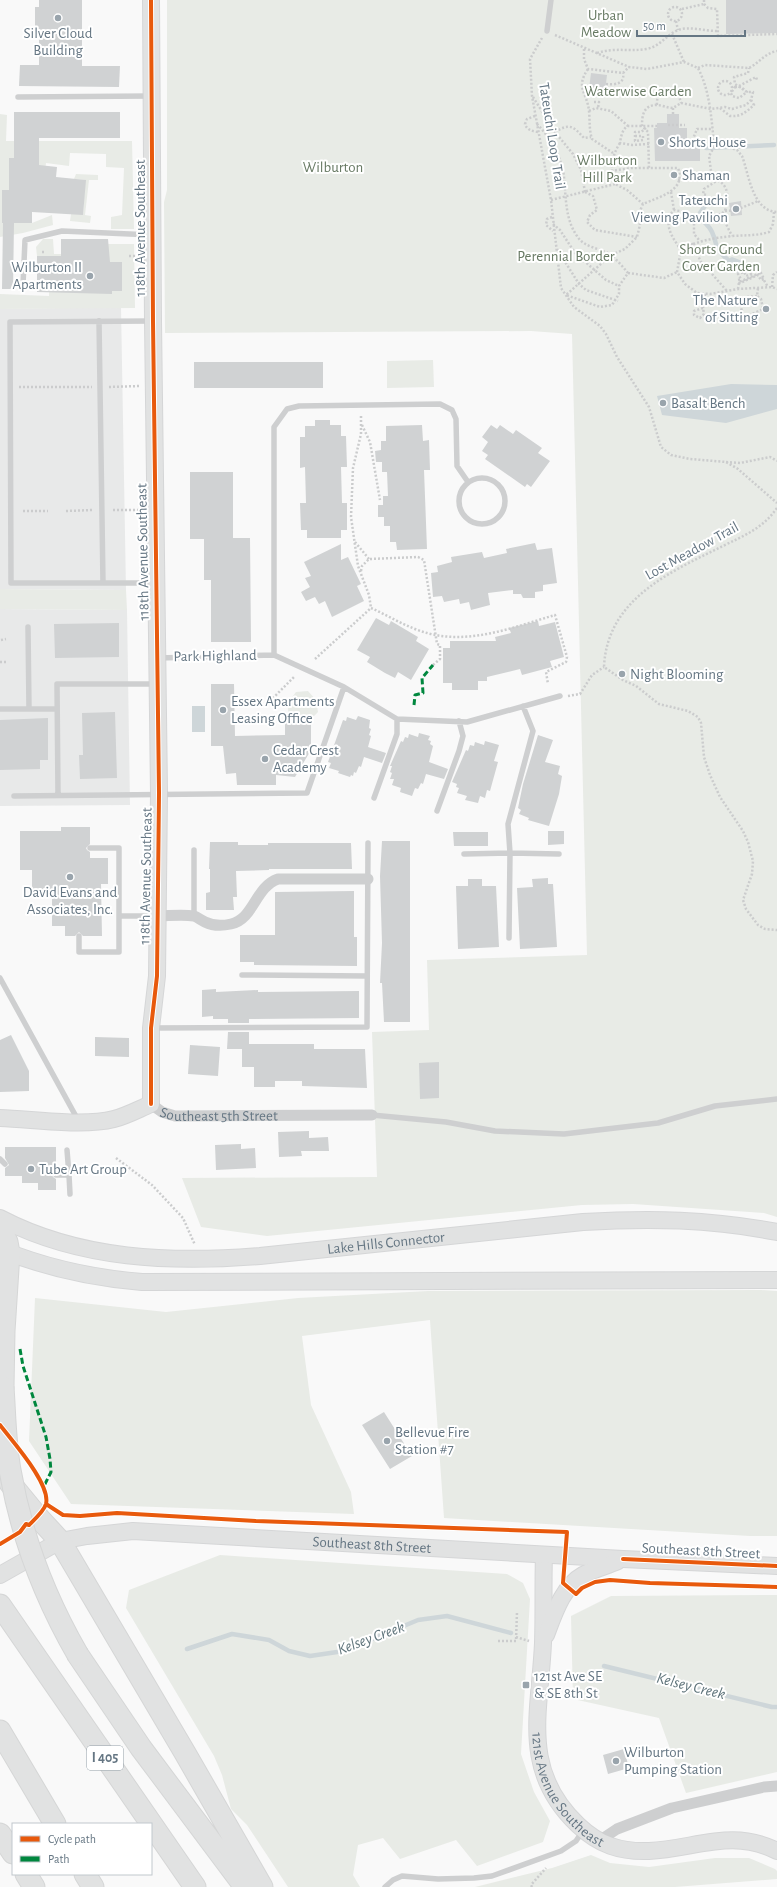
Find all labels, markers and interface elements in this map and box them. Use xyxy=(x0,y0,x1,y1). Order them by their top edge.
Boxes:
park label: Urban Meadow xyxy=(581,8,631,40)
scale bar xyxy=(637,12,745,38)
marker: Silver Cloud Building xyxy=(53,13,63,23)
text: 50 m xyxy=(643,20,666,32)
place label: Silver Cloud Building xyxy=(23,26,93,58)
street label: Tateuchi Loop Trail xyxy=(536,81,568,191)
park label: Waterwise Garden xyxy=(584,84,692,99)
place label: Shorts House xyxy=(669,135,746,150)
marker: Shorts House xyxy=(656,137,666,147)
park label: Wilburton Hill Park xyxy=(577,153,637,185)
street label: 118th Avenue Southeast xyxy=(133,159,148,297)
park label: Wilburton xyxy=(303,160,363,175)
place label: Shaman xyxy=(682,168,730,183)
marker: Shaman xyxy=(669,170,679,180)
place label: Tateuchi Viewing Pavilion xyxy=(631,193,728,225)
marker: Tateuchi Viewing Pavilion xyxy=(731,204,741,214)
park label: Shorts Ground Cover Garden xyxy=(679,242,763,274)
park label: Perennial Border xyxy=(517,249,615,264)
place label: Wilburton II Apartments xyxy=(11,260,82,292)
marker: Wilburton II Apartments xyxy=(85,271,95,281)
place label: The Nature of Sitting xyxy=(693,293,759,325)
marker: The Nature of Sitting xyxy=(761,304,771,314)
place label: Basalt Bench xyxy=(671,396,746,411)
marker: Basalt Bench xyxy=(658,398,668,408)
street label: 118th Avenue Southeast xyxy=(134,483,152,621)
street label: Lost Meadow Trail xyxy=(643,519,741,583)
street label: Park Highland xyxy=(173,648,257,664)
place label: Night Blooming xyxy=(630,667,724,682)
marker: Night Blooming xyxy=(617,669,627,679)
place label: Essex Apartments Leasing Office xyxy=(231,694,335,726)
marker: Essex Apartments Leasing Office xyxy=(218,705,228,715)
place label: Cedar Crest Academy xyxy=(273,743,339,775)
marker: Cedar Crest Academy xyxy=(260,754,270,764)
street label: 118th Avenue Southeast xyxy=(137,807,155,945)
marker: David Evans and Associates, Inc. xyxy=(65,872,75,882)
place label: David Evans and Associates, Inc. xyxy=(23,885,117,917)
street label: Southeast 5th Street xyxy=(158,1104,278,1124)
place label: Tube Art Group xyxy=(39,1162,127,1177)
marker: Tube Art Group xyxy=(26,1164,36,1174)
street label: Lake Hills Connector xyxy=(327,1229,446,1256)
place label: Bellevue Fire Station #7 xyxy=(395,1425,469,1457)
marker: Bellevue Fire Station #7 xyxy=(382,1436,392,1446)
street label: Southeast 8th Street xyxy=(312,1534,432,1556)
street label: Southeast 8th Street xyxy=(641,1540,761,1562)
water label: Kelsey Creek xyxy=(335,1618,407,1658)
place label: 121st Ave SE & SE 8th St xyxy=(534,1669,602,1701)
water label: Kelsey Creek xyxy=(655,1670,727,1702)
marker: 121st Ave SE & SE 8th St xyxy=(521,1680,531,1690)
street label: 121st Avenue Southeast xyxy=(530,1732,607,1850)
place label: Wilburton Pumping Station xyxy=(624,1745,722,1777)
road number: I 405 xyxy=(87,1746,123,1770)
marker: Wilburton Pumping Station xyxy=(611,1756,621,1766)
legend xyxy=(12,1823,152,1875)
text: Cycle path xyxy=(48,1833,96,1846)
text: Path xyxy=(48,1853,70,1865)

